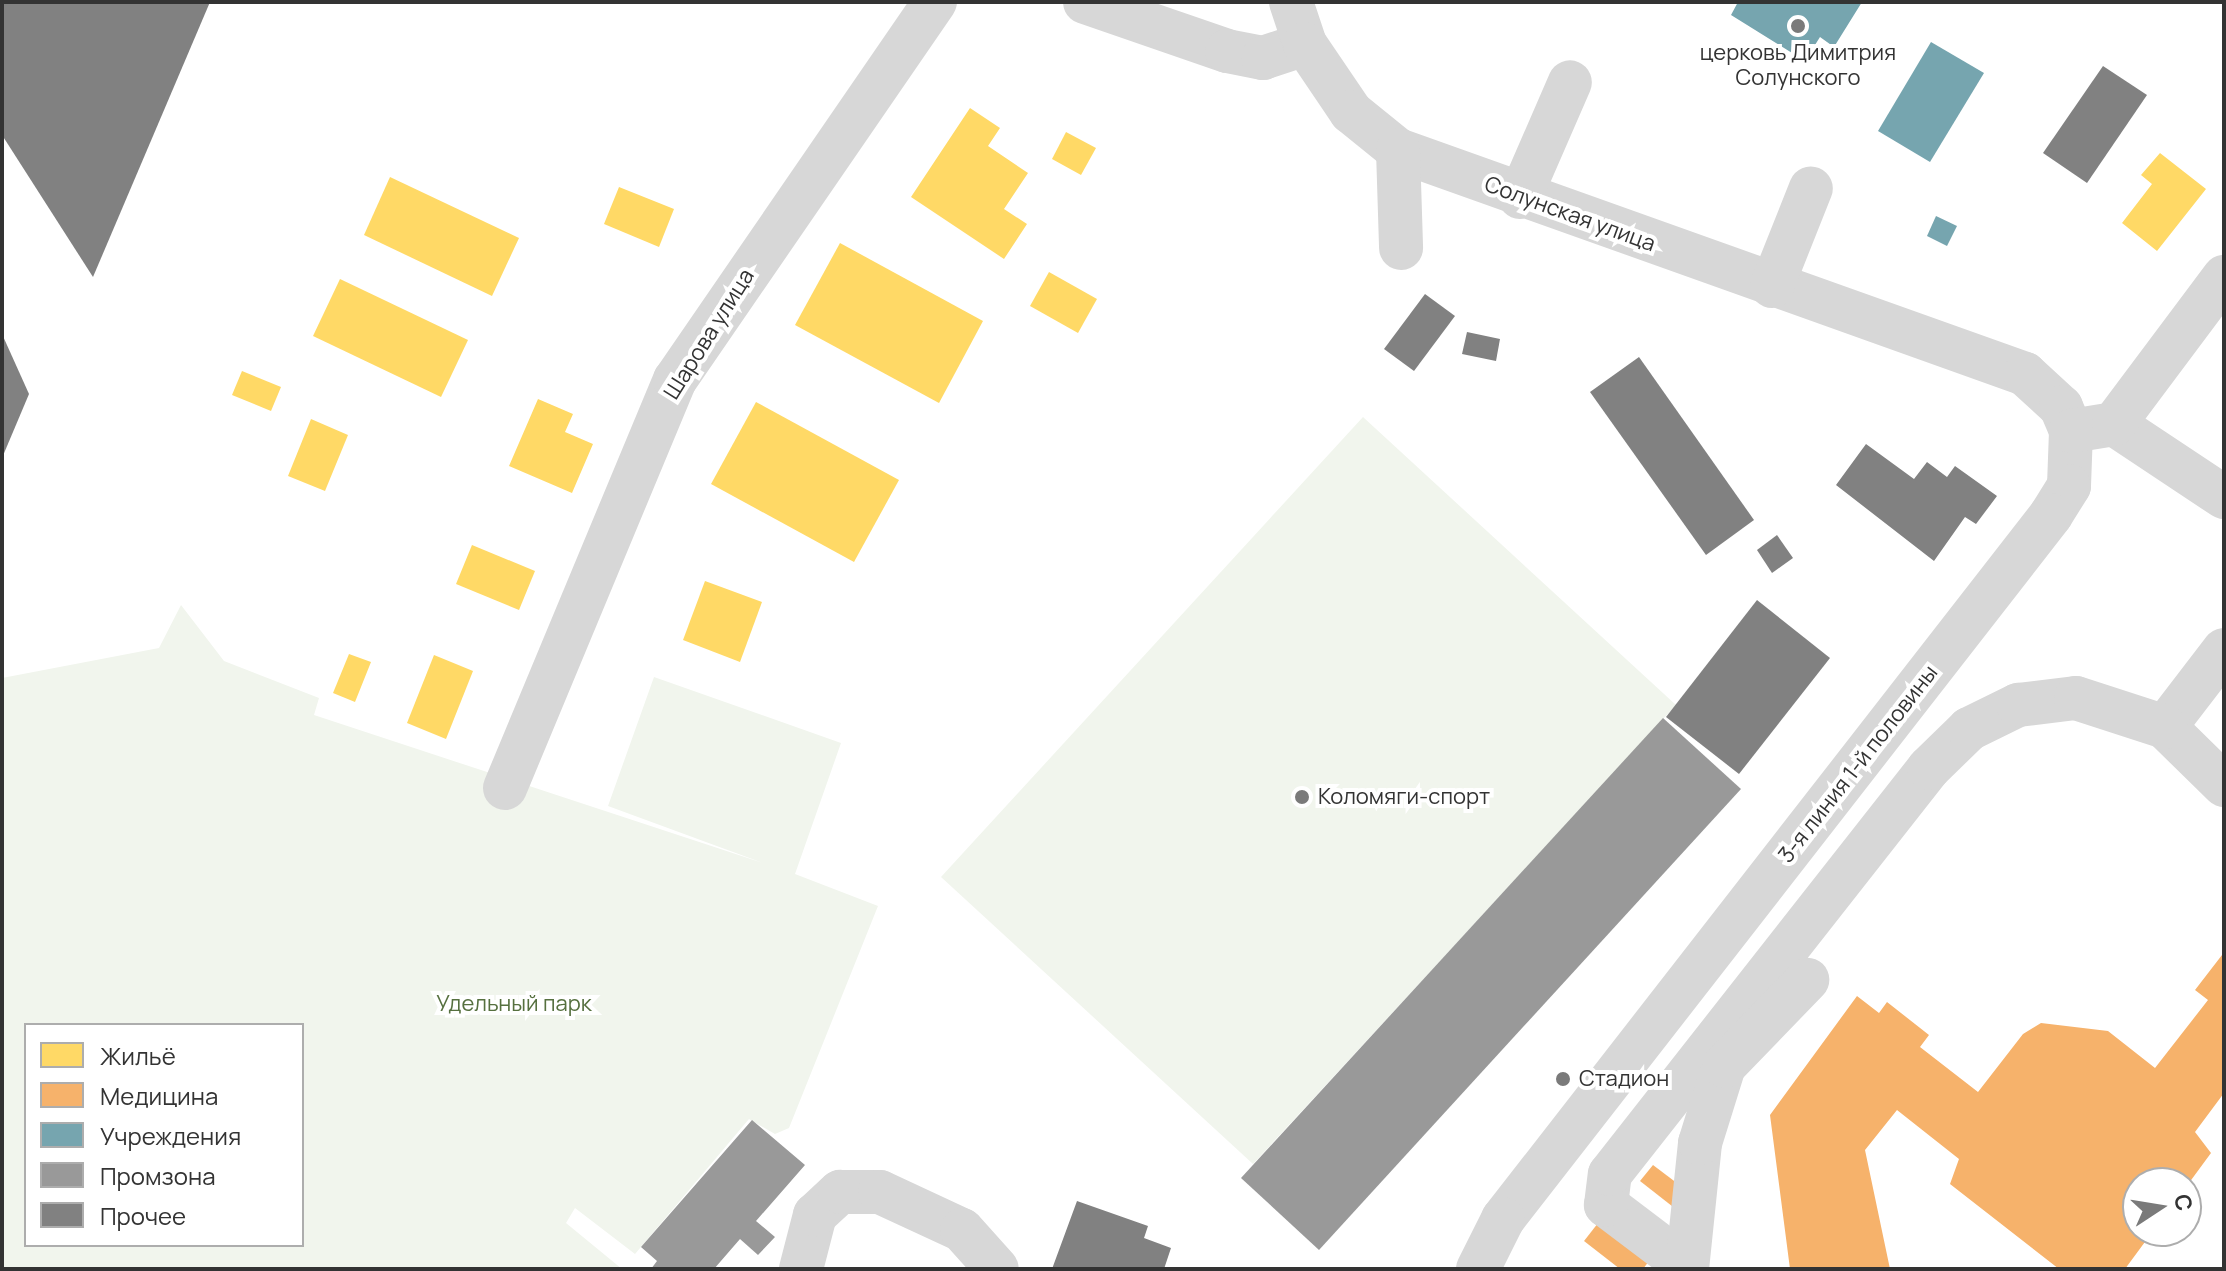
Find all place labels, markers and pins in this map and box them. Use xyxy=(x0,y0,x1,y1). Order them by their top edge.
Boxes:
marker: церковь Димитрия Солунского xyxy=(1789,17,1807,35)
place label: церковь Димитрия Солунского xyxy=(1700,39,1896,90)
place label: Коломяги-спорт xyxy=(1318,784,1490,810)
marker: Коломяги-спорт xyxy=(1293,788,1311,806)
place label: Стадион xyxy=(1579,1066,1669,1092)
marker: Стадион xyxy=(1554,1070,1572,1088)

